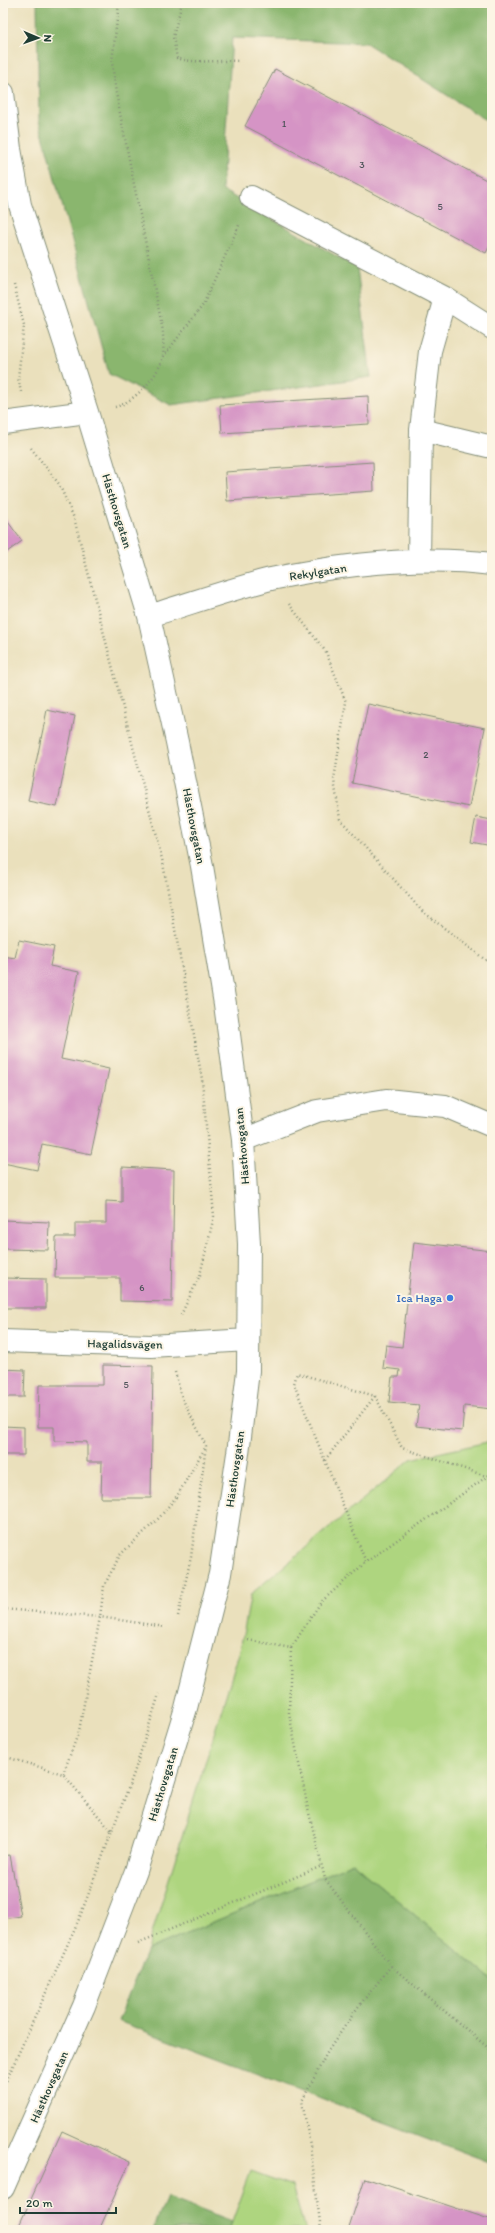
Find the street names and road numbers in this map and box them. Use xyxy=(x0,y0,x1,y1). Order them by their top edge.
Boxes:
street label: Hästhovsgatan xyxy=(99,472,135,550)
street label: Rekylgatan xyxy=(288,561,348,583)
street label: Hästhovsgatan xyxy=(180,787,208,866)
street label: Hästhovsgatan xyxy=(232,1106,252,1185)
street label: Hagalidsvägen xyxy=(87,1336,163,1352)
street label: Hästhovsgatan xyxy=(223,1429,247,1508)
street label: Hästhovsgatan xyxy=(145,1745,181,1823)
street label: Hästhovsgatan xyxy=(27,2048,71,2125)

